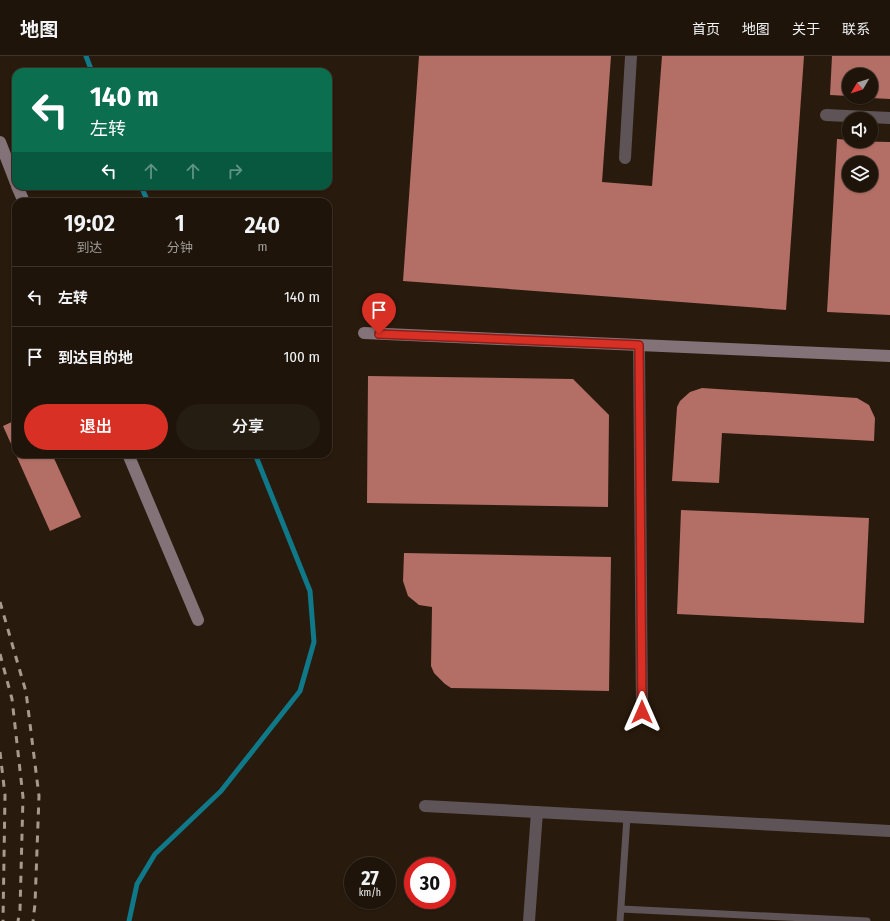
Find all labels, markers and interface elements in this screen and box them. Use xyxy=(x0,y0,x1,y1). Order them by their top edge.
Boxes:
text: 地图 xyxy=(20,18,58,41)
text: 首页 xyxy=(692,21,720,38)
text: 地图 xyxy=(742,21,770,38)
text: 关于 xyxy=(792,21,820,38)
text: 联系 xyxy=(842,21,870,38)
north arrow xyxy=(842,68,878,104)
map controls xyxy=(842,68,878,192)
text: 140 m xyxy=(90,80,159,113)
icon: left xyxy=(24,84,76,136)
button: sound xyxy=(842,112,878,148)
text: 左转 xyxy=(90,118,126,140)
button: layers xyxy=(842,156,878,192)
icon: left xyxy=(98,160,120,182)
icon: ahead xyxy=(140,160,162,182)
icon: ahead xyxy=(182,160,204,182)
icon: right xyxy=(224,160,246,182)
text: 19:02 xyxy=(64,209,115,237)
text: 1 xyxy=(175,209,185,237)
text: 240 xyxy=(245,211,280,239)
text: m xyxy=(257,239,267,254)
text: 到达 xyxy=(76,240,102,255)
text: 分钟 xyxy=(167,240,193,255)
icon: left xyxy=(24,286,46,308)
text: 140 m xyxy=(284,288,320,306)
text: 左转 xyxy=(58,289,88,307)
pin xyxy=(362,293,396,334)
icon: arrive xyxy=(368,299,390,321)
icon: arrive xyxy=(24,346,46,368)
text: 100 m xyxy=(283,348,320,366)
text: 到达目的地 xyxy=(58,349,133,367)
button: 退出 xyxy=(24,404,168,450)
button: 分享 xyxy=(176,404,320,450)
position arrow xyxy=(621,691,663,733)
speed limit sign: 30 xyxy=(404,857,456,909)
text: 27 xyxy=(361,866,379,890)
text: km/h xyxy=(359,887,381,899)

